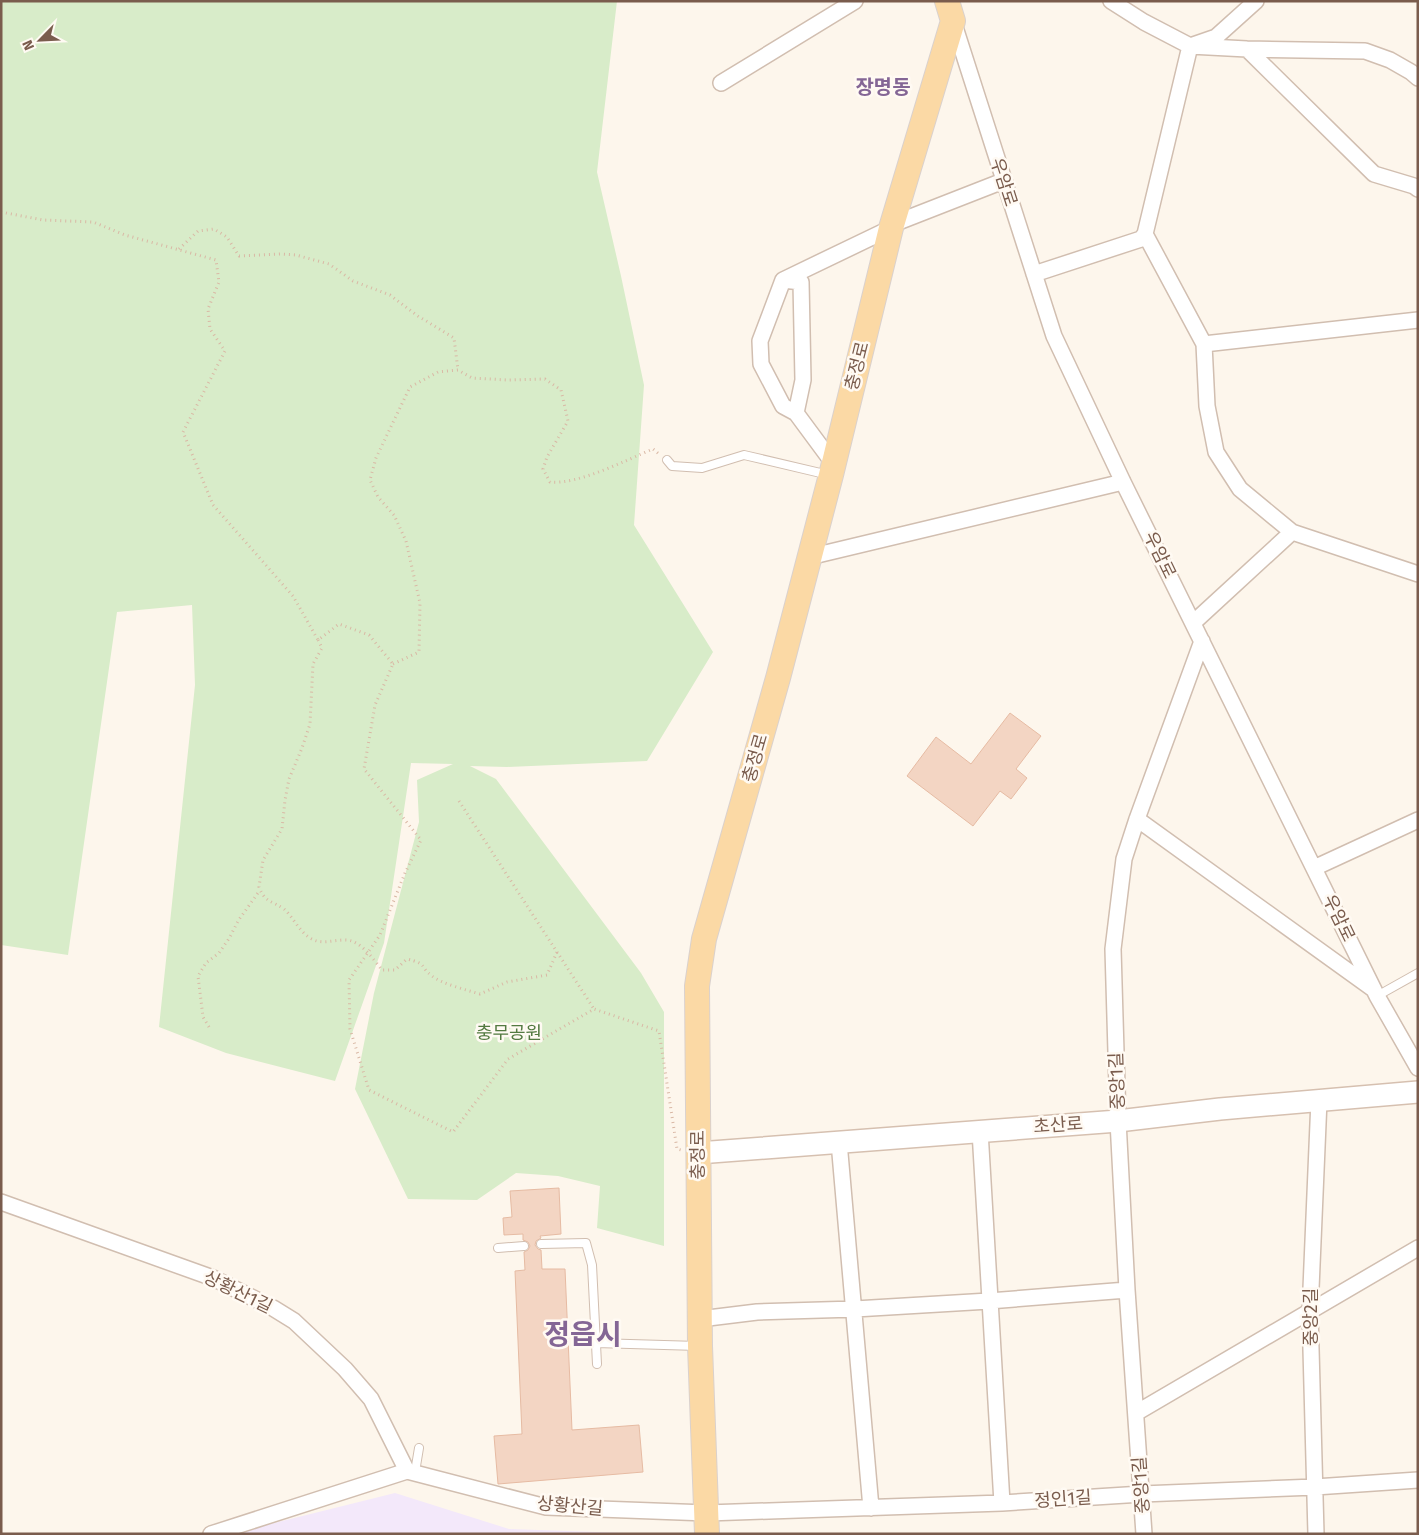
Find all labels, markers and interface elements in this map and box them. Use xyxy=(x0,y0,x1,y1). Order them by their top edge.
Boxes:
north arrow xyxy=(15,15,65,65)
text: N xyxy=(19,37,38,53)
district label: 장명동 xyxy=(855,75,911,99)
street label: 우암로 xyxy=(986,155,1022,209)
street label: 충정로 xyxy=(840,339,874,393)
street label: 우암로 xyxy=(1139,528,1181,582)
street label: 충정로 xyxy=(738,731,772,785)
street label: 우암로 xyxy=(1318,891,1360,945)
park label: 충무공원 xyxy=(476,1022,542,1044)
street label: 중앙1길 xyxy=(1105,1052,1129,1110)
street label: 초산로 xyxy=(1032,1112,1084,1138)
street label: 충정로 xyxy=(687,1130,709,1180)
street label: 상황산1길 xyxy=(200,1266,276,1318)
street label: 중앙2길 xyxy=(1300,1288,1322,1346)
district label: 정읍시 xyxy=(544,1318,622,1351)
street label: 중앙1길 xyxy=(1128,1456,1154,1514)
street label: 정인1길 xyxy=(1034,1486,1092,1512)
street label: 상황산길 xyxy=(536,1492,604,1520)

